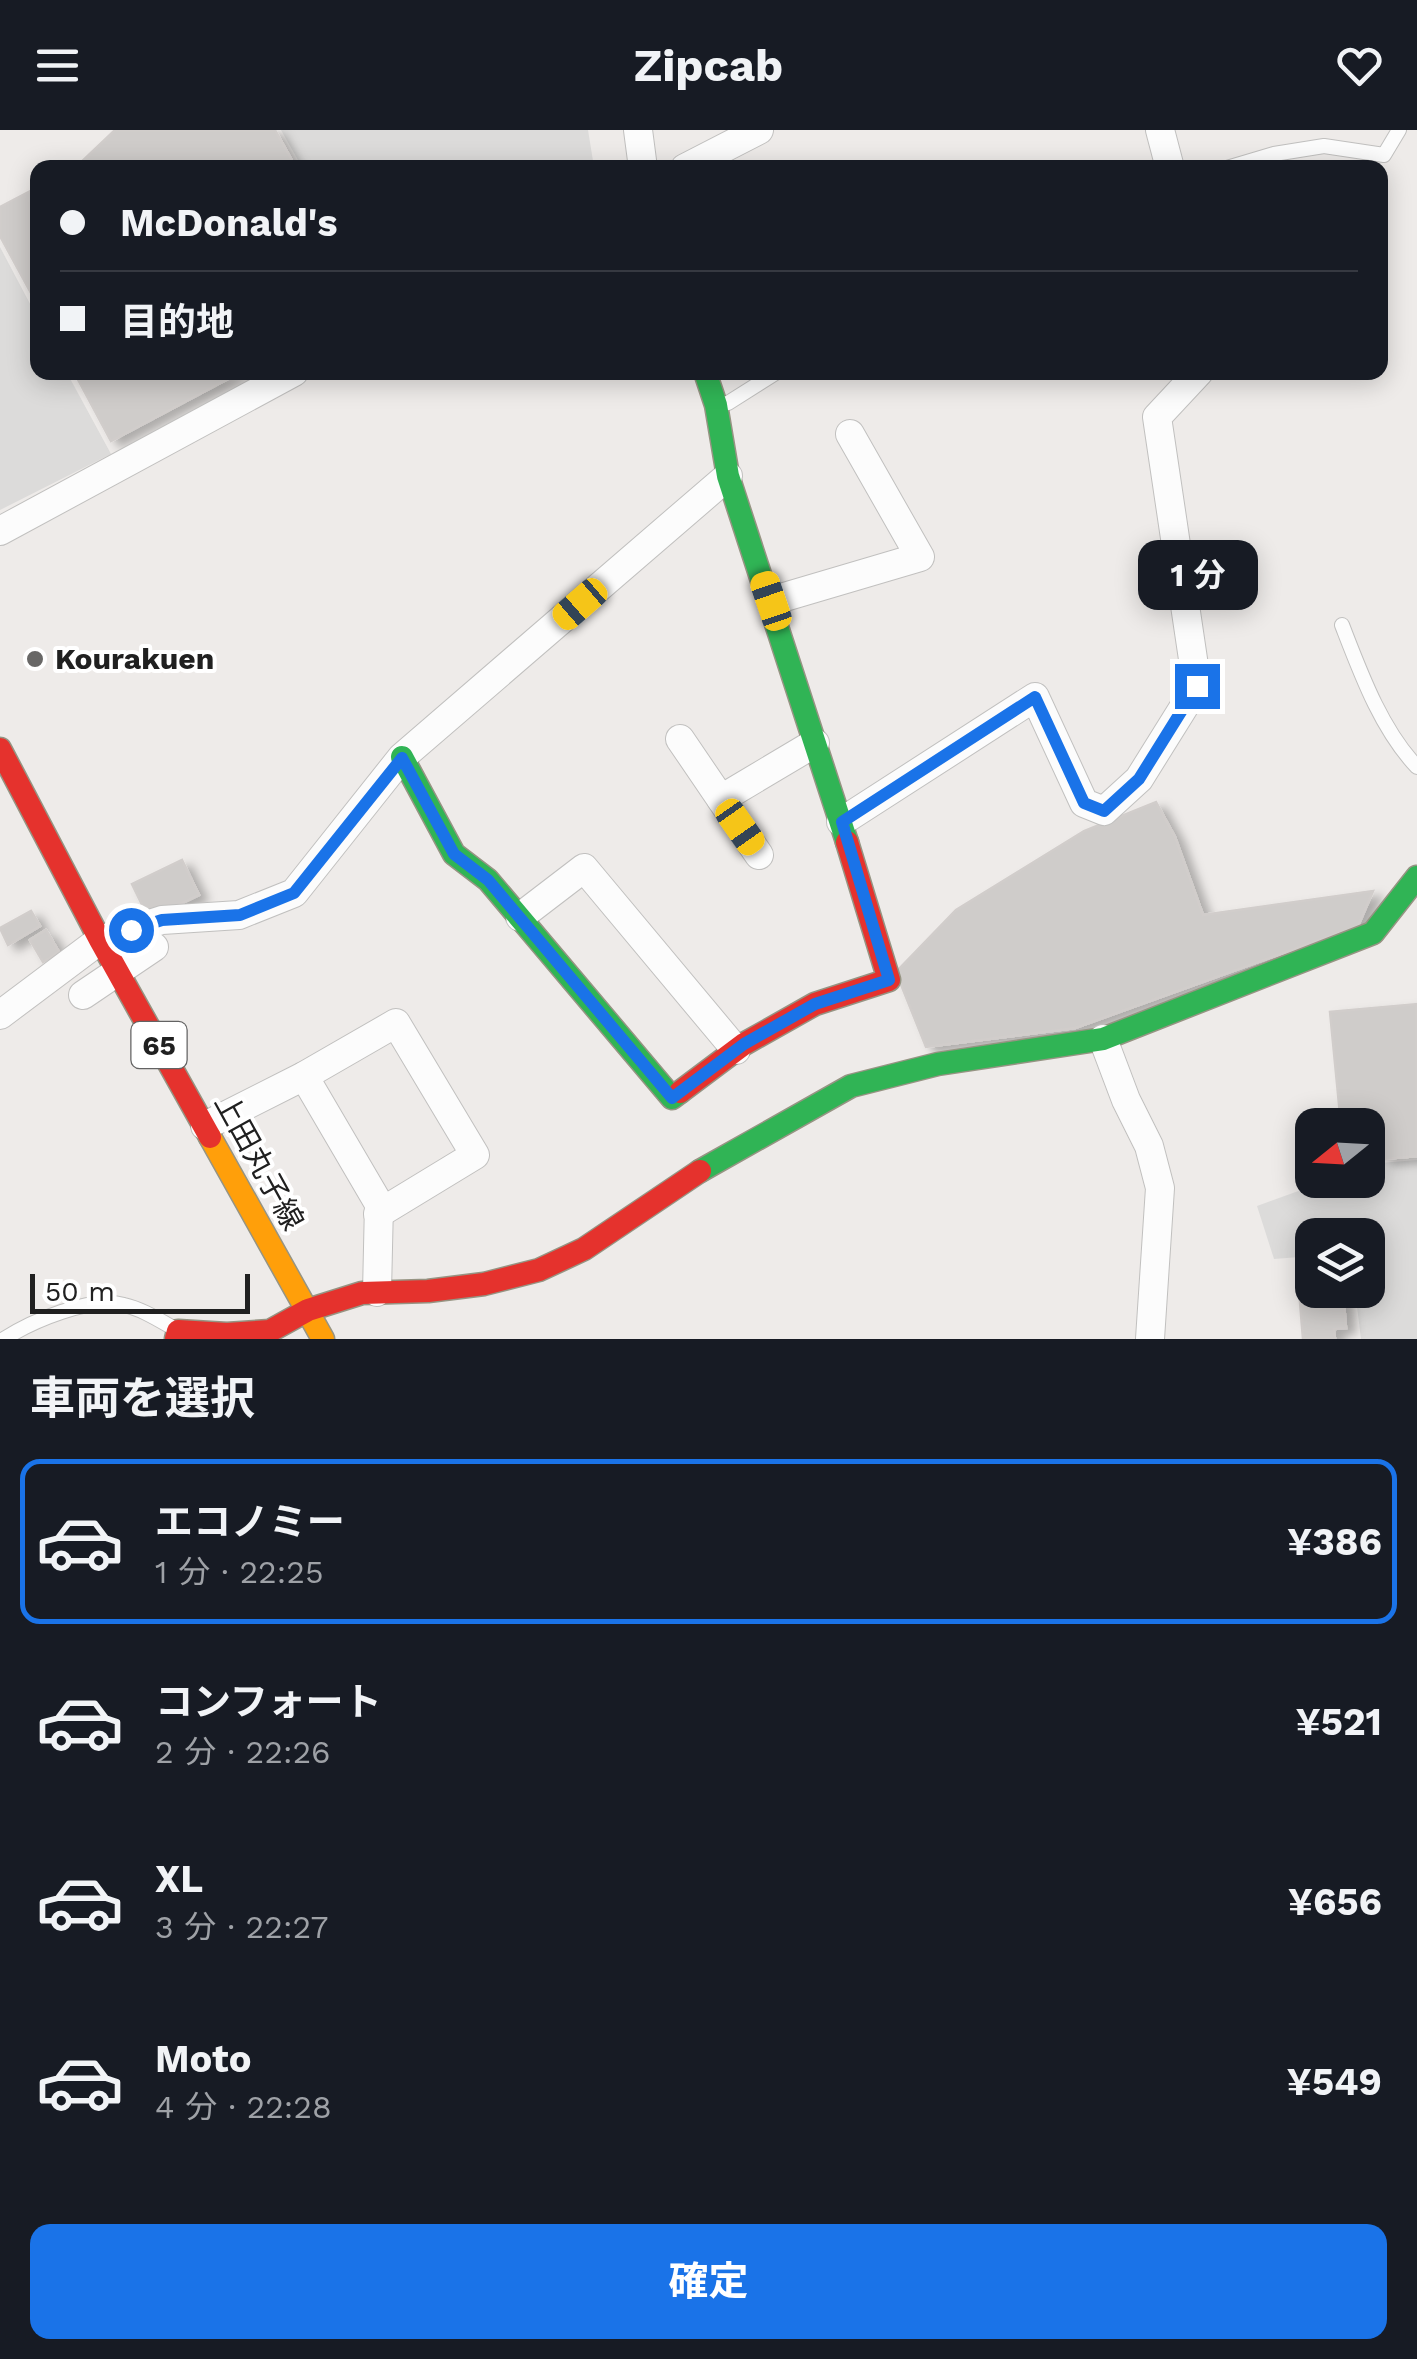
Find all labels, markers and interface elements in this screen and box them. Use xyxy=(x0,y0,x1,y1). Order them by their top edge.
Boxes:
icon: menu xyxy=(30,38,85,93)
icon: heart xyxy=(1332,38,1387,93)
text: Zipcab xyxy=(634,39,783,92)
text: McDonald's xyxy=(120,201,337,245)
text: 目的地 xyxy=(120,300,234,344)
callout: 1 分 xyxy=(1137,541,1257,611)
text: 1 分 xyxy=(1171,556,1225,594)
car xyxy=(747,568,795,634)
car xyxy=(548,573,612,635)
place label: Kourakuen xyxy=(55,641,214,676)
marker: Kourakuen xyxy=(24,648,46,670)
route end xyxy=(1175,664,1220,709)
car xyxy=(711,794,769,860)
route start xyxy=(109,908,154,953)
road number: 65 xyxy=(132,1022,186,1068)
street label: 上田丸子線 xyxy=(208,1088,311,1236)
north arrow xyxy=(1295,1108,1385,1198)
map controls xyxy=(1295,1108,1385,1308)
button: layers xyxy=(1295,1218,1385,1308)
scale bar xyxy=(30,1269,250,1314)
text: 50 m xyxy=(45,1275,115,1308)
text: 車両を選択 xyxy=(30,1372,255,1425)
icon: car xyxy=(35,1497,125,1587)
text: エコノミー xyxy=(155,1500,345,1544)
text: ¥386 xyxy=(1287,1520,1382,1564)
text: 1 分 · 22:25 xyxy=(155,1553,324,1591)
icon: car xyxy=(35,1677,125,1767)
text: コンフォート xyxy=(155,1680,382,1724)
text: ¥521 xyxy=(1296,1700,1382,1744)
text: 2 分 · 22:26 xyxy=(155,1733,331,1771)
icon: car xyxy=(35,1857,125,1947)
text: XL xyxy=(155,1857,203,1901)
text: ¥656 xyxy=(1288,1880,1382,1924)
text: 3 分 · 22:27 xyxy=(155,1908,328,1946)
icon: car xyxy=(35,2037,125,2127)
text: Moto xyxy=(155,2037,251,2081)
text: ¥549 xyxy=(1287,2060,1382,2104)
text: 4 分 · 22:28 xyxy=(155,2088,332,2126)
button: 確定 xyxy=(30,2224,1387,2339)

